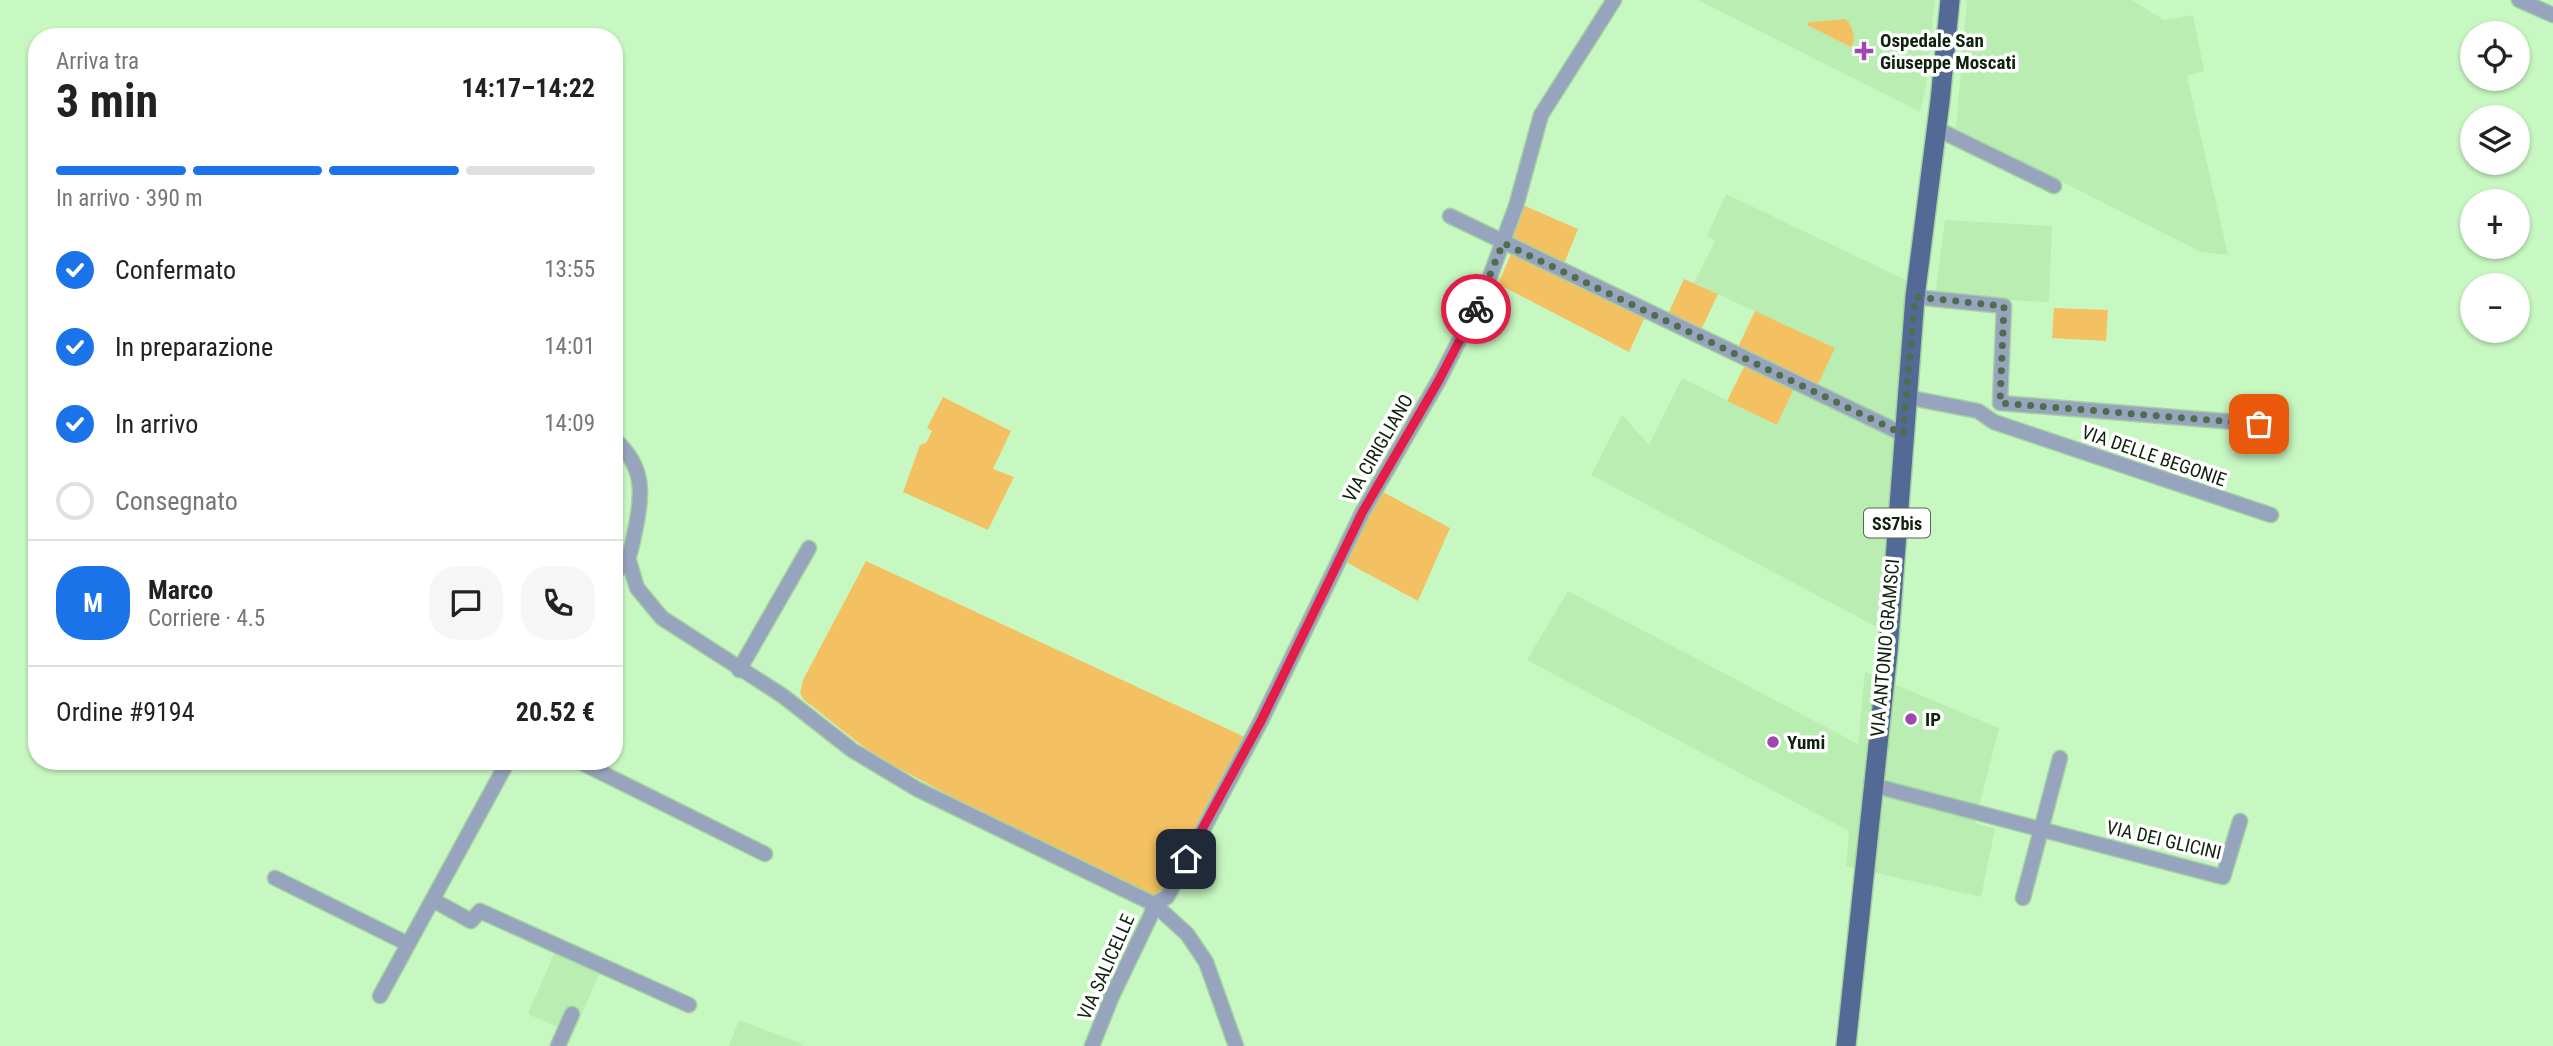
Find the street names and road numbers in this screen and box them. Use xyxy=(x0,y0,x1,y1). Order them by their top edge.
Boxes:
street label: VIA CIRIGLIANO xyxy=(1338,390,1418,506)
street label: VIA DELLE BEGONIE xyxy=(2079,420,2229,492)
road number: SS7bis xyxy=(1864,508,1930,538)
street label: VIA ANTONIO GRAMSCI xyxy=(1866,558,1904,738)
street label: VIA DEI GLICINI xyxy=(2104,816,2224,864)
street label: VIA SALICELLE xyxy=(1072,911,1140,1023)

